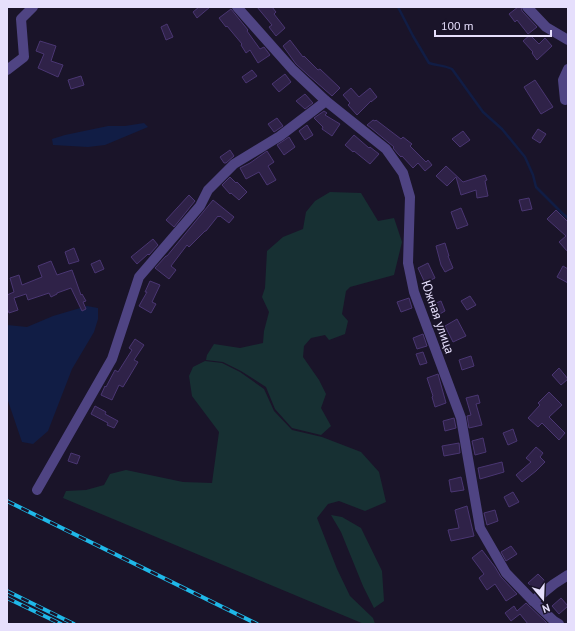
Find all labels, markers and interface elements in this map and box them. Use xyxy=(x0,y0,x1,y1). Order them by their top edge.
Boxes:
scale bar xyxy=(435,12,551,38)
text: 100 m xyxy=(441,18,474,33)
street label: Южная улица xyxy=(418,278,458,356)
north arrow xyxy=(523,579,563,619)
text: N xyxy=(541,601,552,616)

